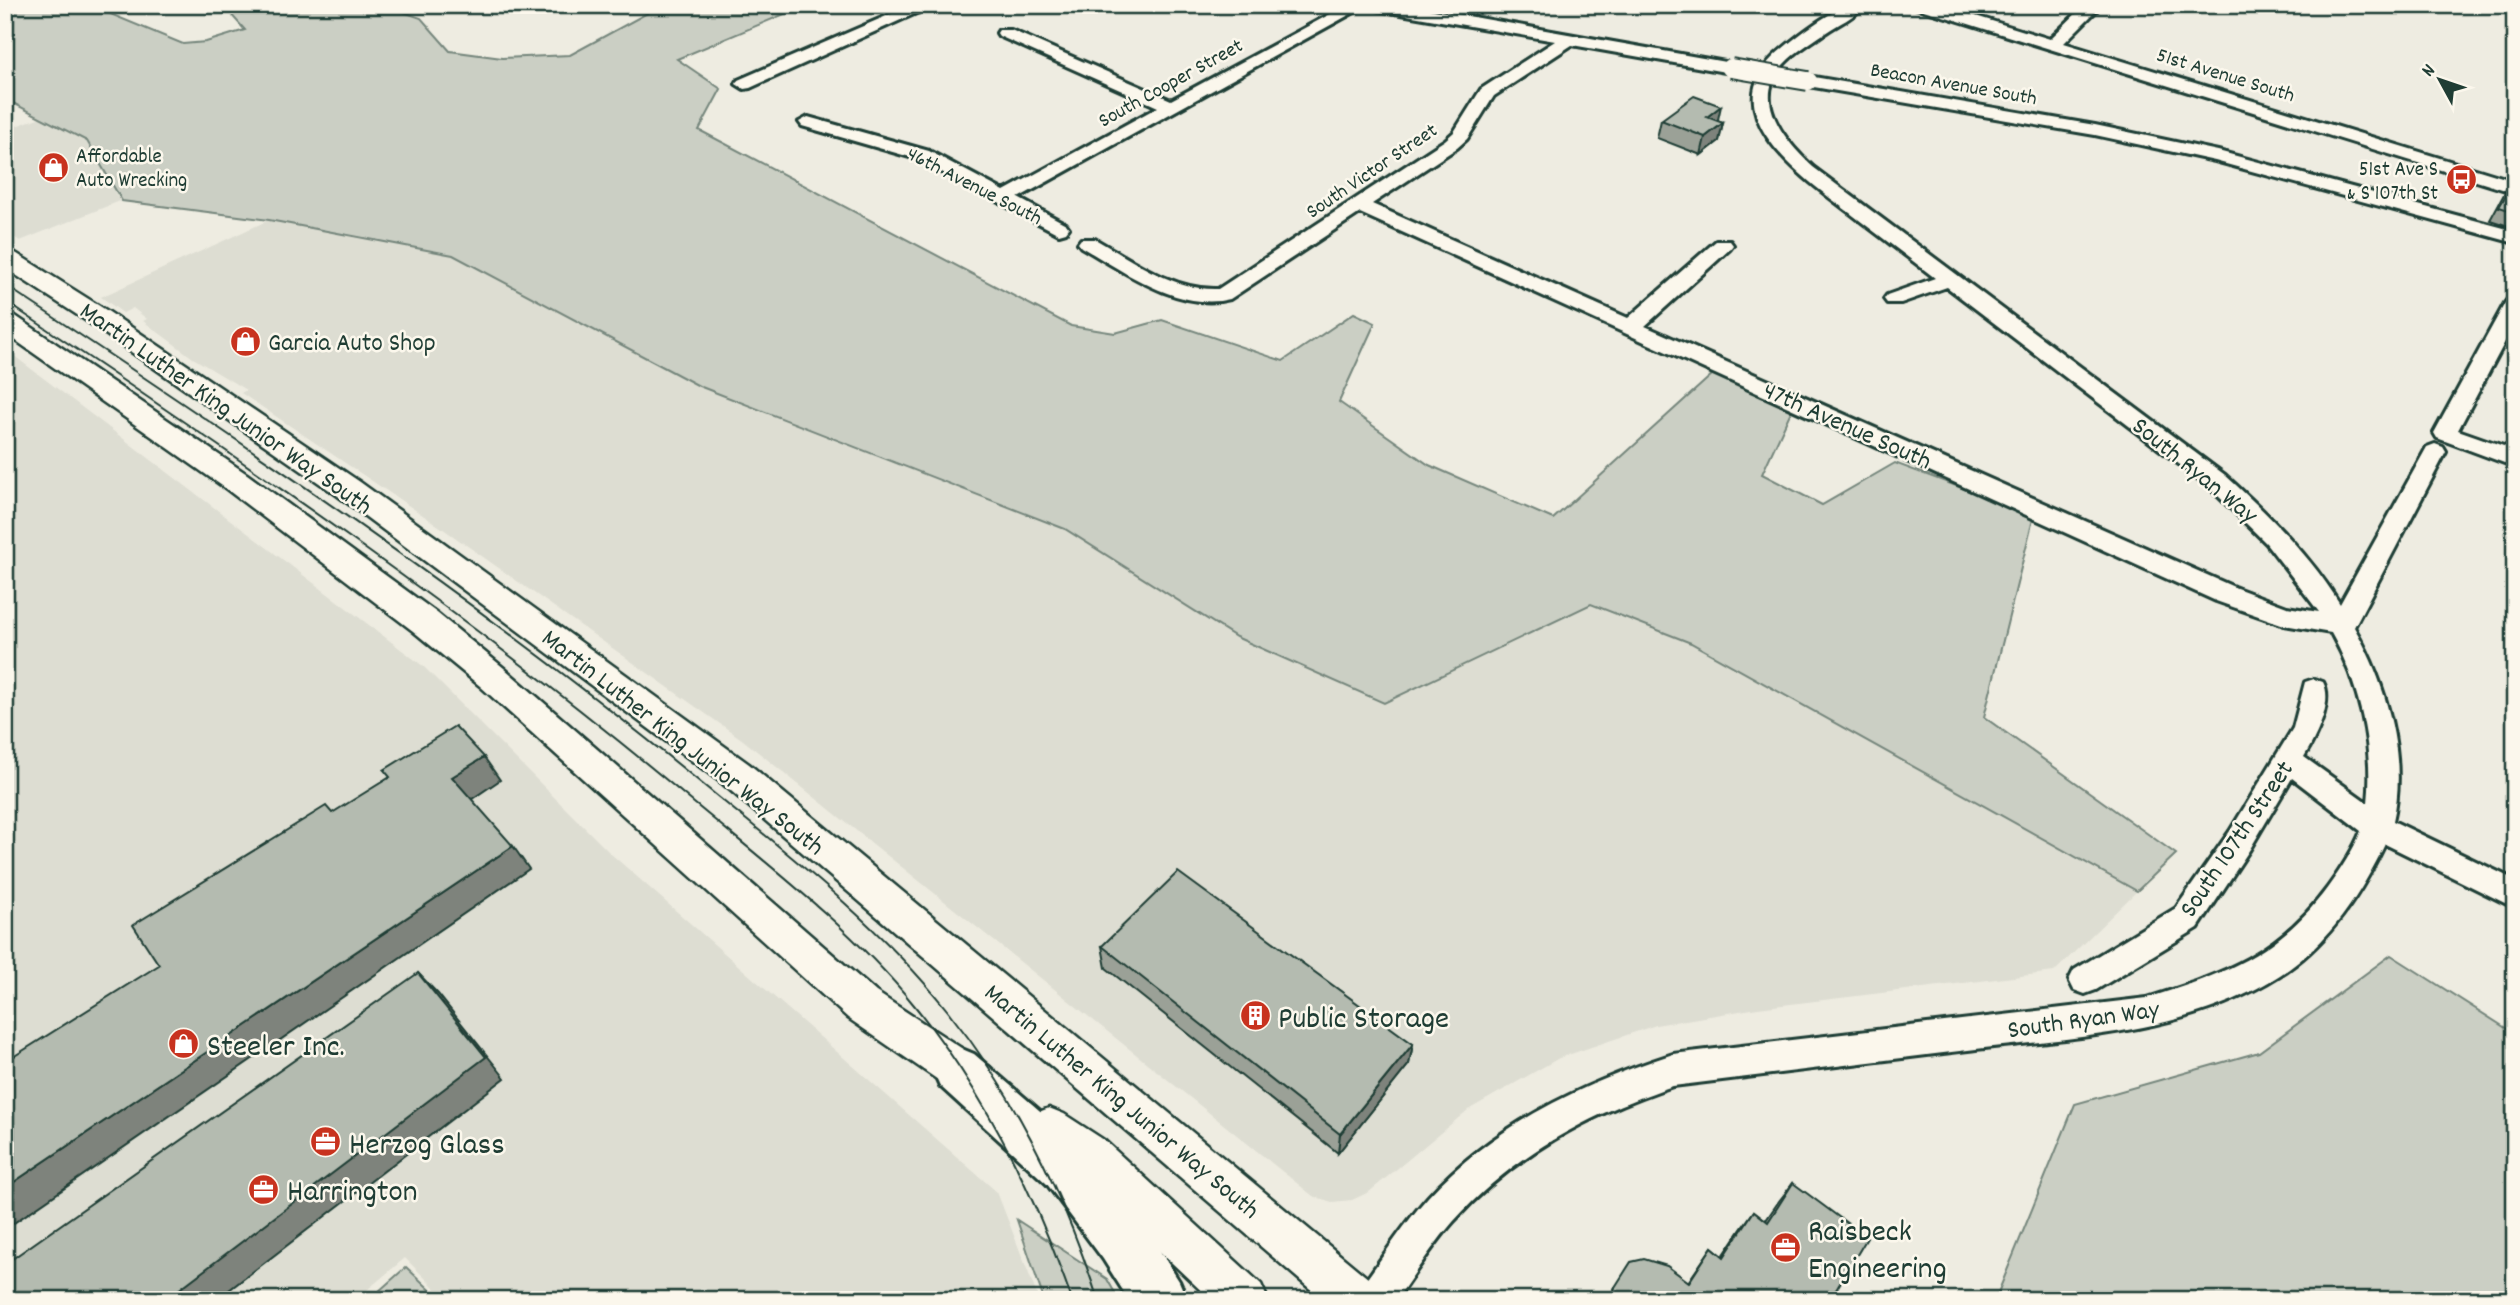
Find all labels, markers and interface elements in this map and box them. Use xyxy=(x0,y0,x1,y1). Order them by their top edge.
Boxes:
street label: South Cooper Street xyxy=(1094,32,1250,137)
street label: 51st Avenue South xyxy=(2152,42,2298,112)
north arrow xyxy=(2404,46,2474,116)
street label: Beacon Avenue South xyxy=(1868,57,2039,115)
text: N xyxy=(2416,59,2443,84)
street label: South Victor Street xyxy=(1301,117,1445,228)
street label: 46th Avenue South xyxy=(901,141,1047,235)
place label: Affordable Auto Wrecking xyxy=(76,143,187,197)
shop icon: Affordable Auto Wrecking xyxy=(36,150,70,184)
place label: 51st Ave S & S 107th St xyxy=(2347,156,2438,210)
bus stop icon: 51st Ave S & S 107th St xyxy=(2444,163,2478,197)
street label: Martin Luther King Junior Way South xyxy=(71,294,379,525)
shop icon: Garcia Auto Shop xyxy=(228,324,262,358)
place label: Garcia Auto Shop xyxy=(268,326,436,363)
street label: 47th Avenue South xyxy=(1756,373,1937,481)
street label: South Ryan Way xyxy=(2123,409,2265,534)
street label: Martin Luther King Junior Way South xyxy=(533,621,831,866)
street label: South 107th Street xyxy=(2172,754,2304,926)
street label: Martin Luther King Junior Way South xyxy=(975,976,1267,1229)
street label: South Ryan Way xyxy=(2005,992,2162,1050)
place label: Public Storage xyxy=(1278,998,1449,1044)
building icon: Public Storage xyxy=(1238,999,1272,1033)
place label: Steeler Inc. xyxy=(207,1026,345,1072)
shop icon: Steeler Inc. xyxy=(167,1027,201,1061)
place label: Herzog Glass xyxy=(349,1124,505,1170)
office icon: Herzog Glass xyxy=(309,1125,343,1159)
place label: Harrington xyxy=(287,1171,418,1217)
office icon: Harrington xyxy=(247,1172,281,1206)
place label: Raisbeck Engineering xyxy=(1808,1211,1947,1294)
office icon: Raisbeck Engineering xyxy=(1768,1230,1802,1264)

